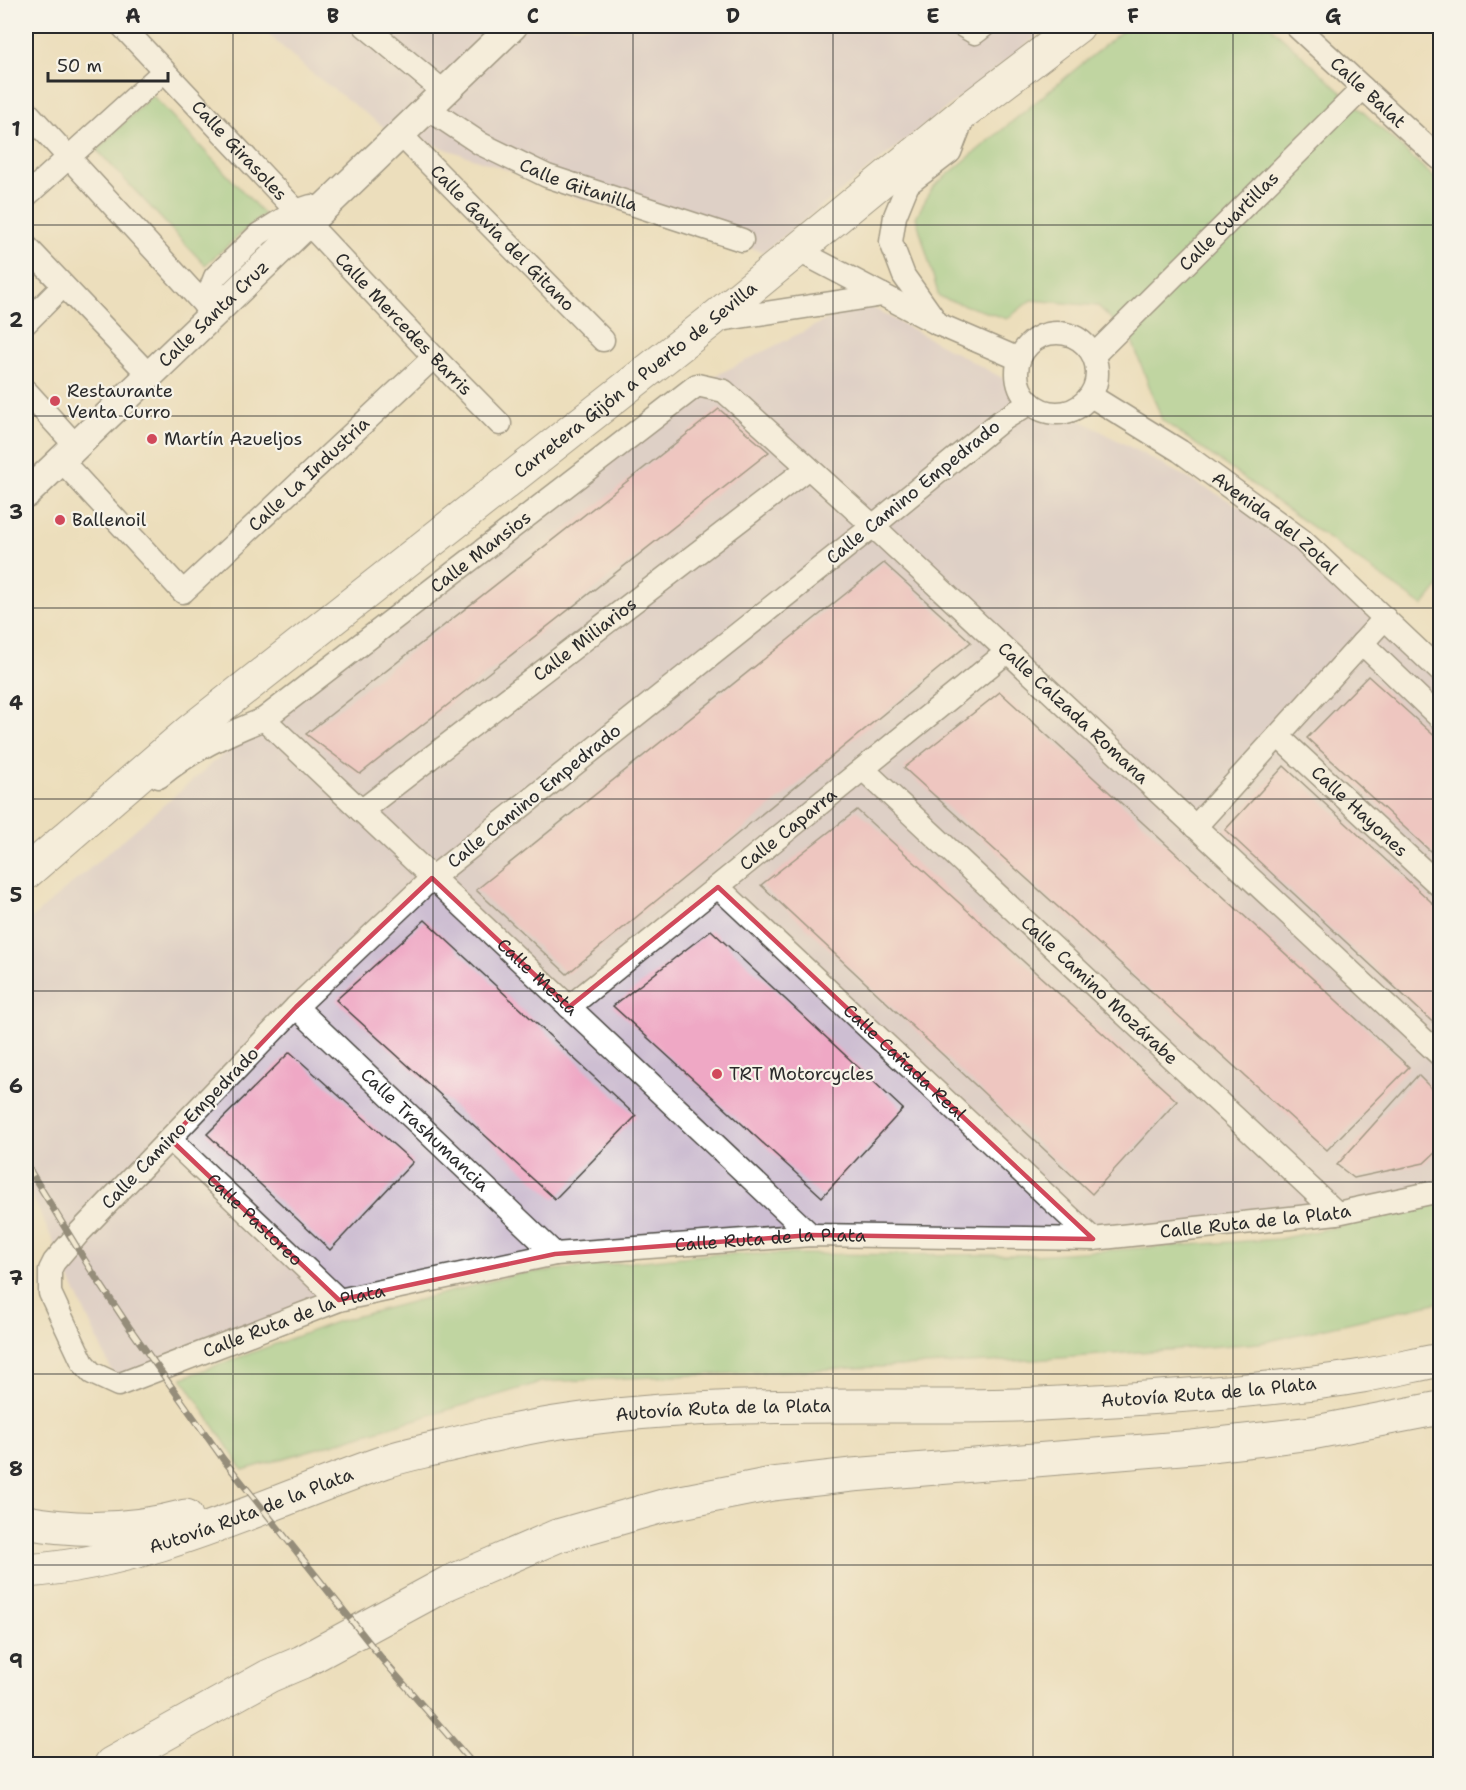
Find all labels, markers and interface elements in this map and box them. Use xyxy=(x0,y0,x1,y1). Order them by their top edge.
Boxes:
text: A xyxy=(125,3,141,29)
text: B xyxy=(327,3,339,29)
text: C xyxy=(527,3,539,29)
text: D xyxy=(726,3,740,29)
text: E xyxy=(926,3,940,29)
text: F xyxy=(1127,3,1139,29)
text: G xyxy=(1325,3,1341,29)
scale bar xyxy=(48,45,168,83)
street label: Calle Balat xyxy=(1325,52,1411,134)
text: 50 m xyxy=(57,54,102,78)
street label: Calle Girasoles xyxy=(186,95,292,206)
text: 1 xyxy=(11,116,21,142)
street label: Calle Gitanilla xyxy=(516,152,641,217)
street label: Calle Gavia del Gitano xyxy=(425,160,580,316)
street label: Calle Cuartillas xyxy=(1174,166,1284,276)
street label: Calle Mercedes Barris xyxy=(330,247,478,401)
street label: Calle Santa Cruz xyxy=(153,255,274,373)
street label: Carretera Gijón a Puerto de Sevilla xyxy=(509,276,762,484)
text: 2 xyxy=(9,307,23,333)
place label: Restaurante Venta Curro xyxy=(67,379,173,424)
marker: Restaurante Venta Curro xyxy=(48,394,62,408)
street label: Calle La Industria xyxy=(243,412,375,537)
street label: Calle Camino Empedrado xyxy=(821,414,1005,570)
place label: Martín Azueljos xyxy=(164,427,302,451)
marker: Martín Azueljos xyxy=(145,432,159,446)
street label: Avenida del Zotal xyxy=(1207,466,1344,581)
text: 3 xyxy=(9,499,23,525)
street label: Calle Mansios xyxy=(425,505,536,598)
place label: Ballenoil xyxy=(72,508,147,532)
marker: Ballenoil xyxy=(53,513,67,527)
street label: Calle Miliarios xyxy=(528,592,641,687)
street label: Calle Calzada Romana xyxy=(993,637,1154,789)
text: 4 xyxy=(9,690,23,716)
street label: Calle Camino Empedrado xyxy=(442,718,626,874)
street label: Calle Hayones xyxy=(1306,761,1413,862)
street label: Calle Caparra xyxy=(734,783,842,876)
text: 5 xyxy=(10,882,22,908)
street label: Calle Camino Mozárabe xyxy=(1016,911,1183,1070)
street label: Calle Mesta xyxy=(492,933,583,1021)
street label: Calle Cañada Real xyxy=(838,999,972,1126)
street label: Calle Camino Empedrado xyxy=(96,1042,264,1214)
place label: TRT Motorcycles xyxy=(729,1062,874,1086)
street label: Calle Trashumancia xyxy=(355,1063,494,1197)
marker: TRT Motorcycles xyxy=(710,1067,724,1081)
text: 6 xyxy=(9,1073,23,1099)
street label: Calle Pastoreo xyxy=(201,1168,308,1271)
street label: Calle Ruta de la Plata xyxy=(1159,1198,1353,1244)
street label: Calle Ruta de la Plata xyxy=(674,1223,866,1257)
text: 7 xyxy=(9,1265,23,1291)
street label: Calle Ruta de la Plata xyxy=(199,1279,387,1363)
street label: Autovía Ruta de la Plata xyxy=(1100,1371,1318,1413)
street label: Autovía Ruta de la Plata xyxy=(614,1394,831,1427)
text: 8 xyxy=(9,1456,23,1482)
street label: Autovía Ruta de la Plata xyxy=(146,1462,357,1559)
text: 9 xyxy=(9,1648,23,1674)

